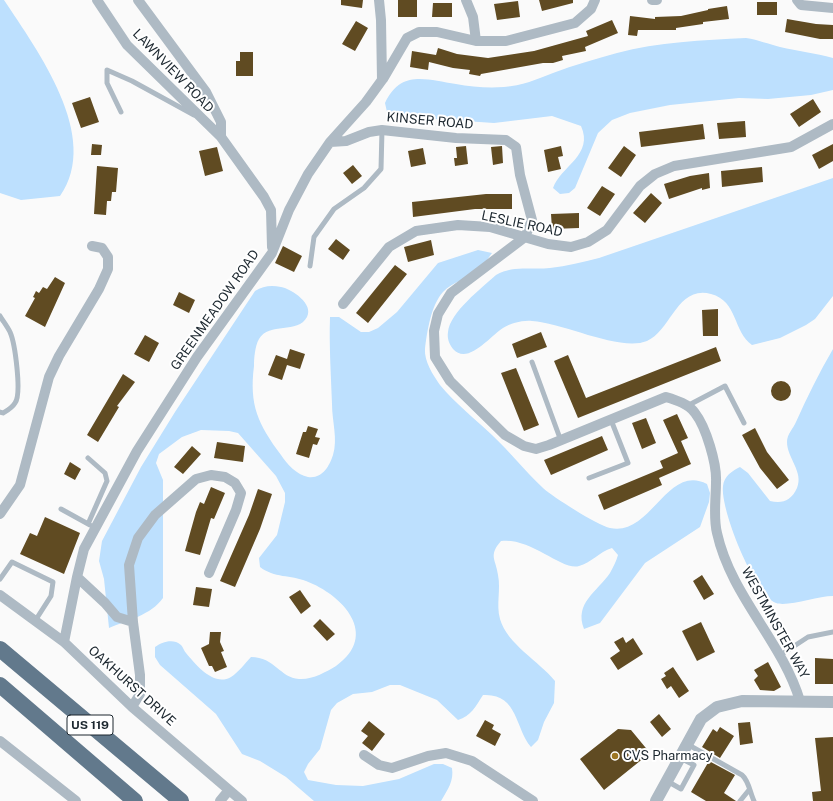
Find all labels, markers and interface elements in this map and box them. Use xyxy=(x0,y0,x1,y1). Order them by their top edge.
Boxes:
street label: LAWNVIEW ROAD xyxy=(129,26,217,116)
street label: KINSER ROAD xyxy=(386,109,474,133)
street label: LESLIE ROAD xyxy=(480,208,564,240)
street label: GREENMEADOW ROAD xyxy=(168,247,262,373)
street label: WESTMINSTER WAY xyxy=(738,565,812,681)
street label: OAKHURST DRIVE xyxy=(85,643,179,729)
road number: US 119 xyxy=(67,715,113,735)
place label: CVS Pharmacy xyxy=(623,748,713,764)
marker: CVS Pharmacy xyxy=(610,751,620,761)

